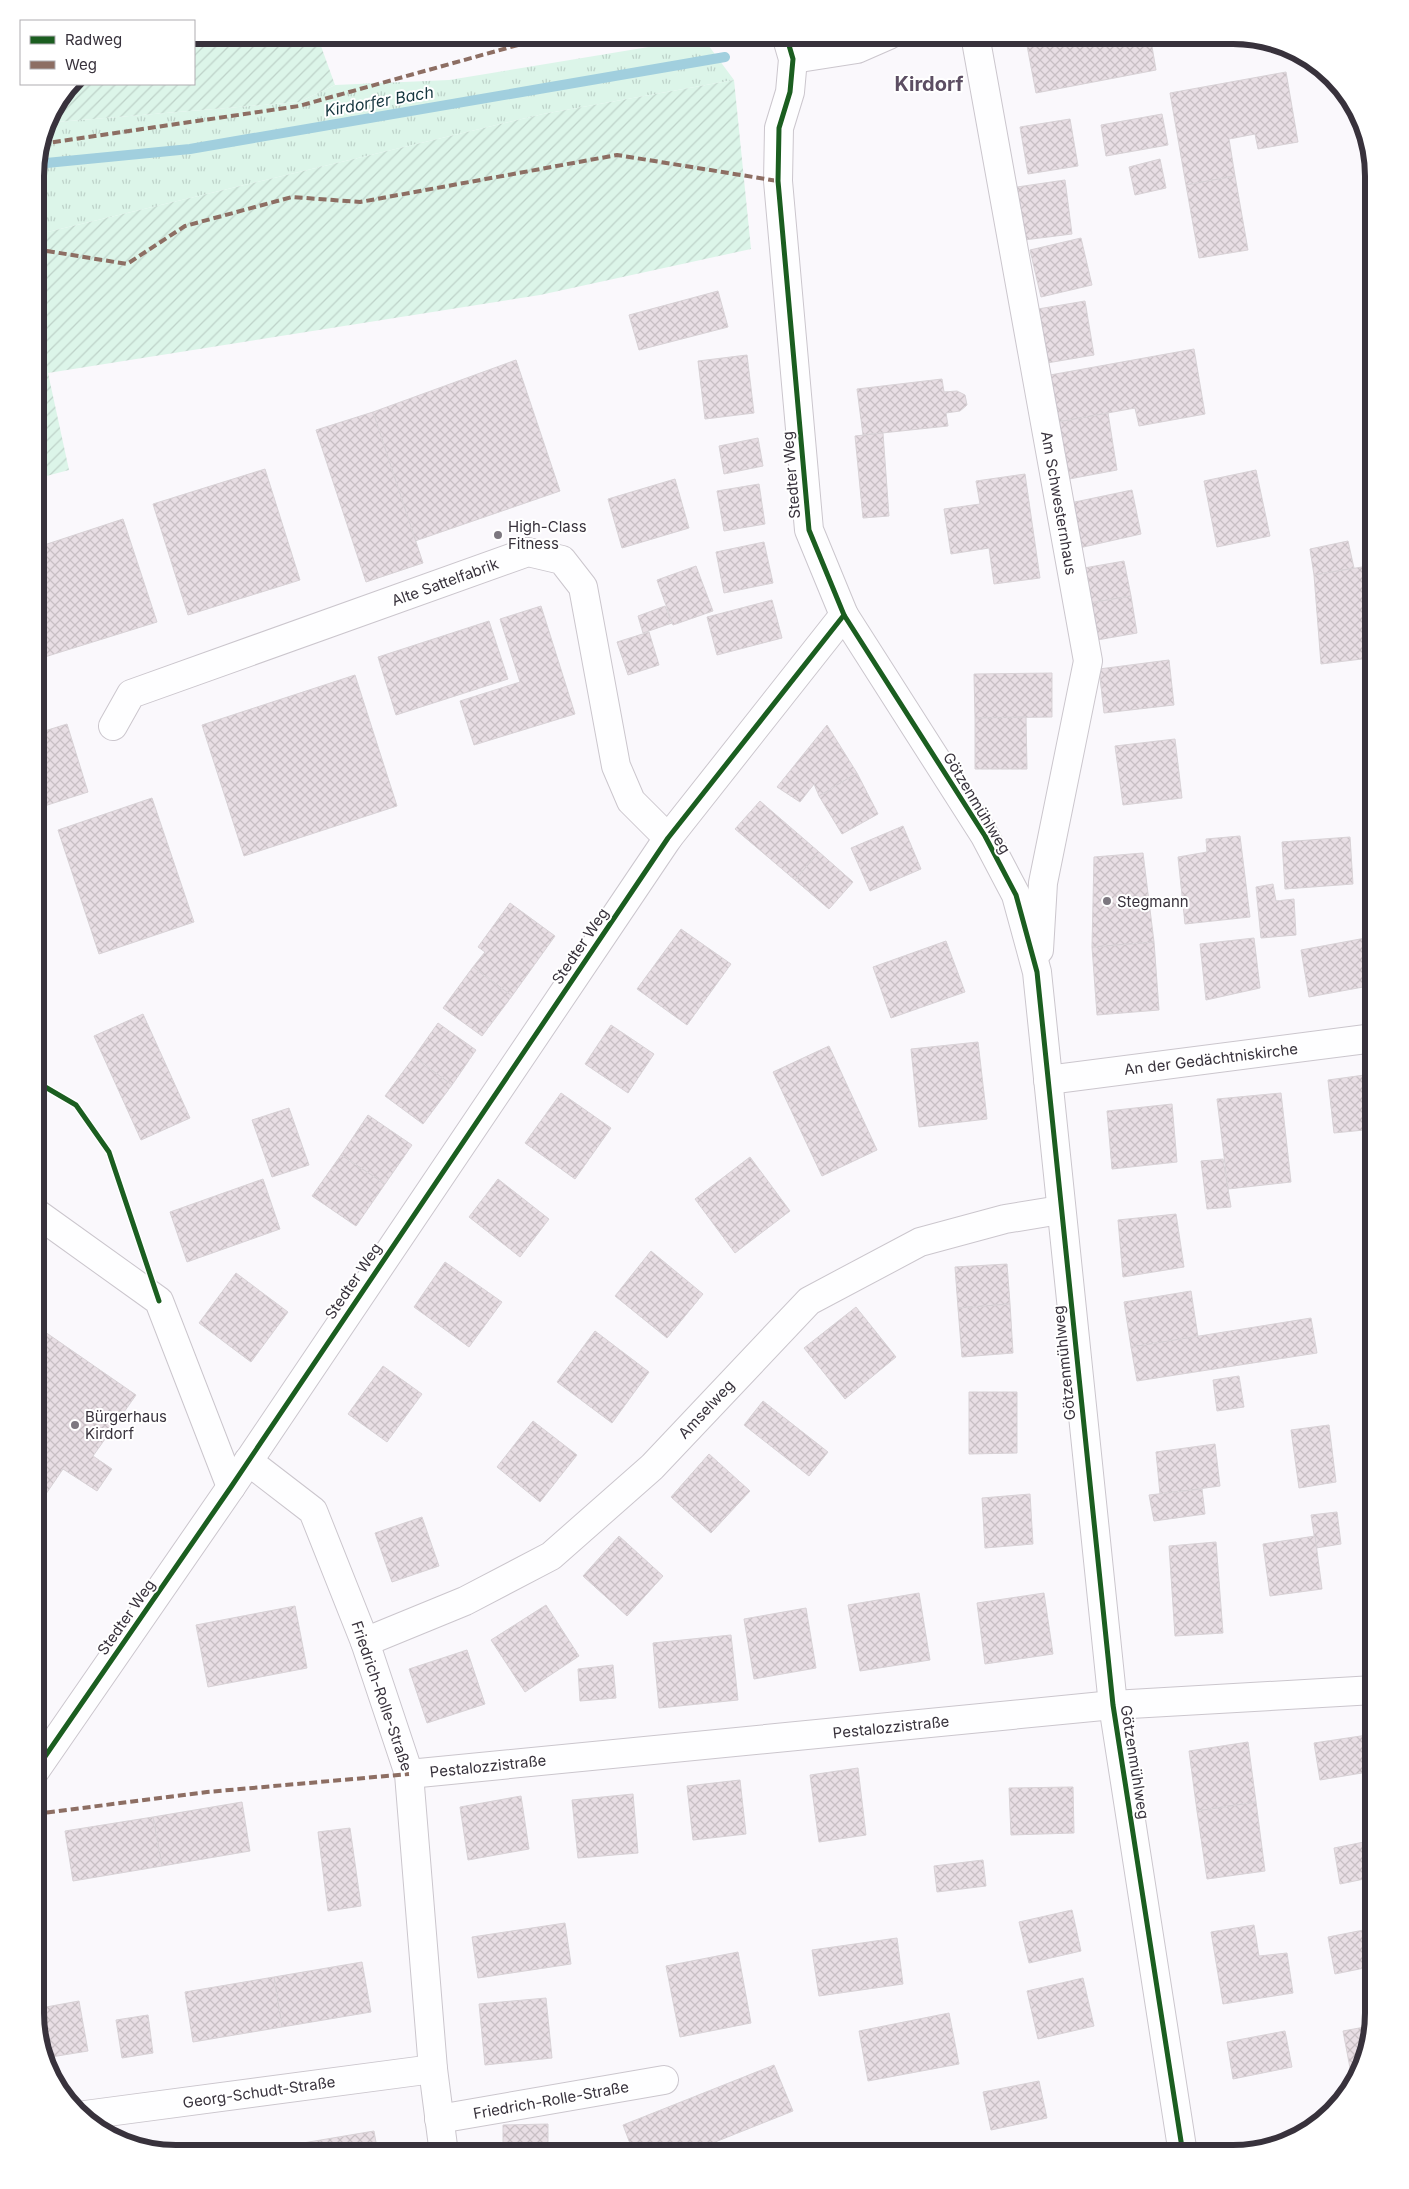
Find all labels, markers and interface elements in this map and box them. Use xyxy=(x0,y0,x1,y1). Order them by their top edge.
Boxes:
legend xyxy=(20,20,195,85)
text: Radweg xyxy=(65,30,122,49)
text: Weg xyxy=(65,55,97,74)
district label: Kirdorf xyxy=(895,72,964,96)
water label: Kirdorfer Bach xyxy=(323,82,435,120)
street label: Stedter Weg xyxy=(778,430,804,520)
street label: Am Schwesternhaus xyxy=(1037,430,1081,576)
place label: High-Class Fitness xyxy=(508,517,587,553)
marker: High-Class Fitness xyxy=(492,529,504,541)
street label: Alte Sattelfabrik xyxy=(389,554,502,610)
street label: Götzenmühlweg xyxy=(939,749,1015,857)
place label: Stegmann xyxy=(1117,892,1189,911)
marker: Stegmann xyxy=(1101,895,1113,907)
street label: Stedter Weg xyxy=(548,904,612,988)
street label: An der Gedächtniskirche xyxy=(1123,1039,1299,1079)
street label: Stedter Weg xyxy=(321,1239,385,1323)
street label: Götzenmühlweg xyxy=(1049,1305,1079,1421)
street label: Amselweg xyxy=(674,1376,738,1442)
place label: Bürgerhaus Kirdorf xyxy=(85,1407,167,1443)
marker: Bürgerhaus Kirdorf xyxy=(69,1419,81,1431)
street label: Stedter Weg xyxy=(93,1576,159,1658)
street label: Friedrich-Rolle-Straße xyxy=(347,1618,417,1774)
street label: Götzenmühlweg xyxy=(1117,1704,1153,1820)
street label: Pestalozzistraße xyxy=(832,1711,950,1743)
street label: Pestalozzistraße xyxy=(429,1750,547,1782)
street label: Georg-Schudt-Straße xyxy=(181,2072,337,2112)
street label: Friedrich-Rolle-Straße xyxy=(472,2077,630,2123)

